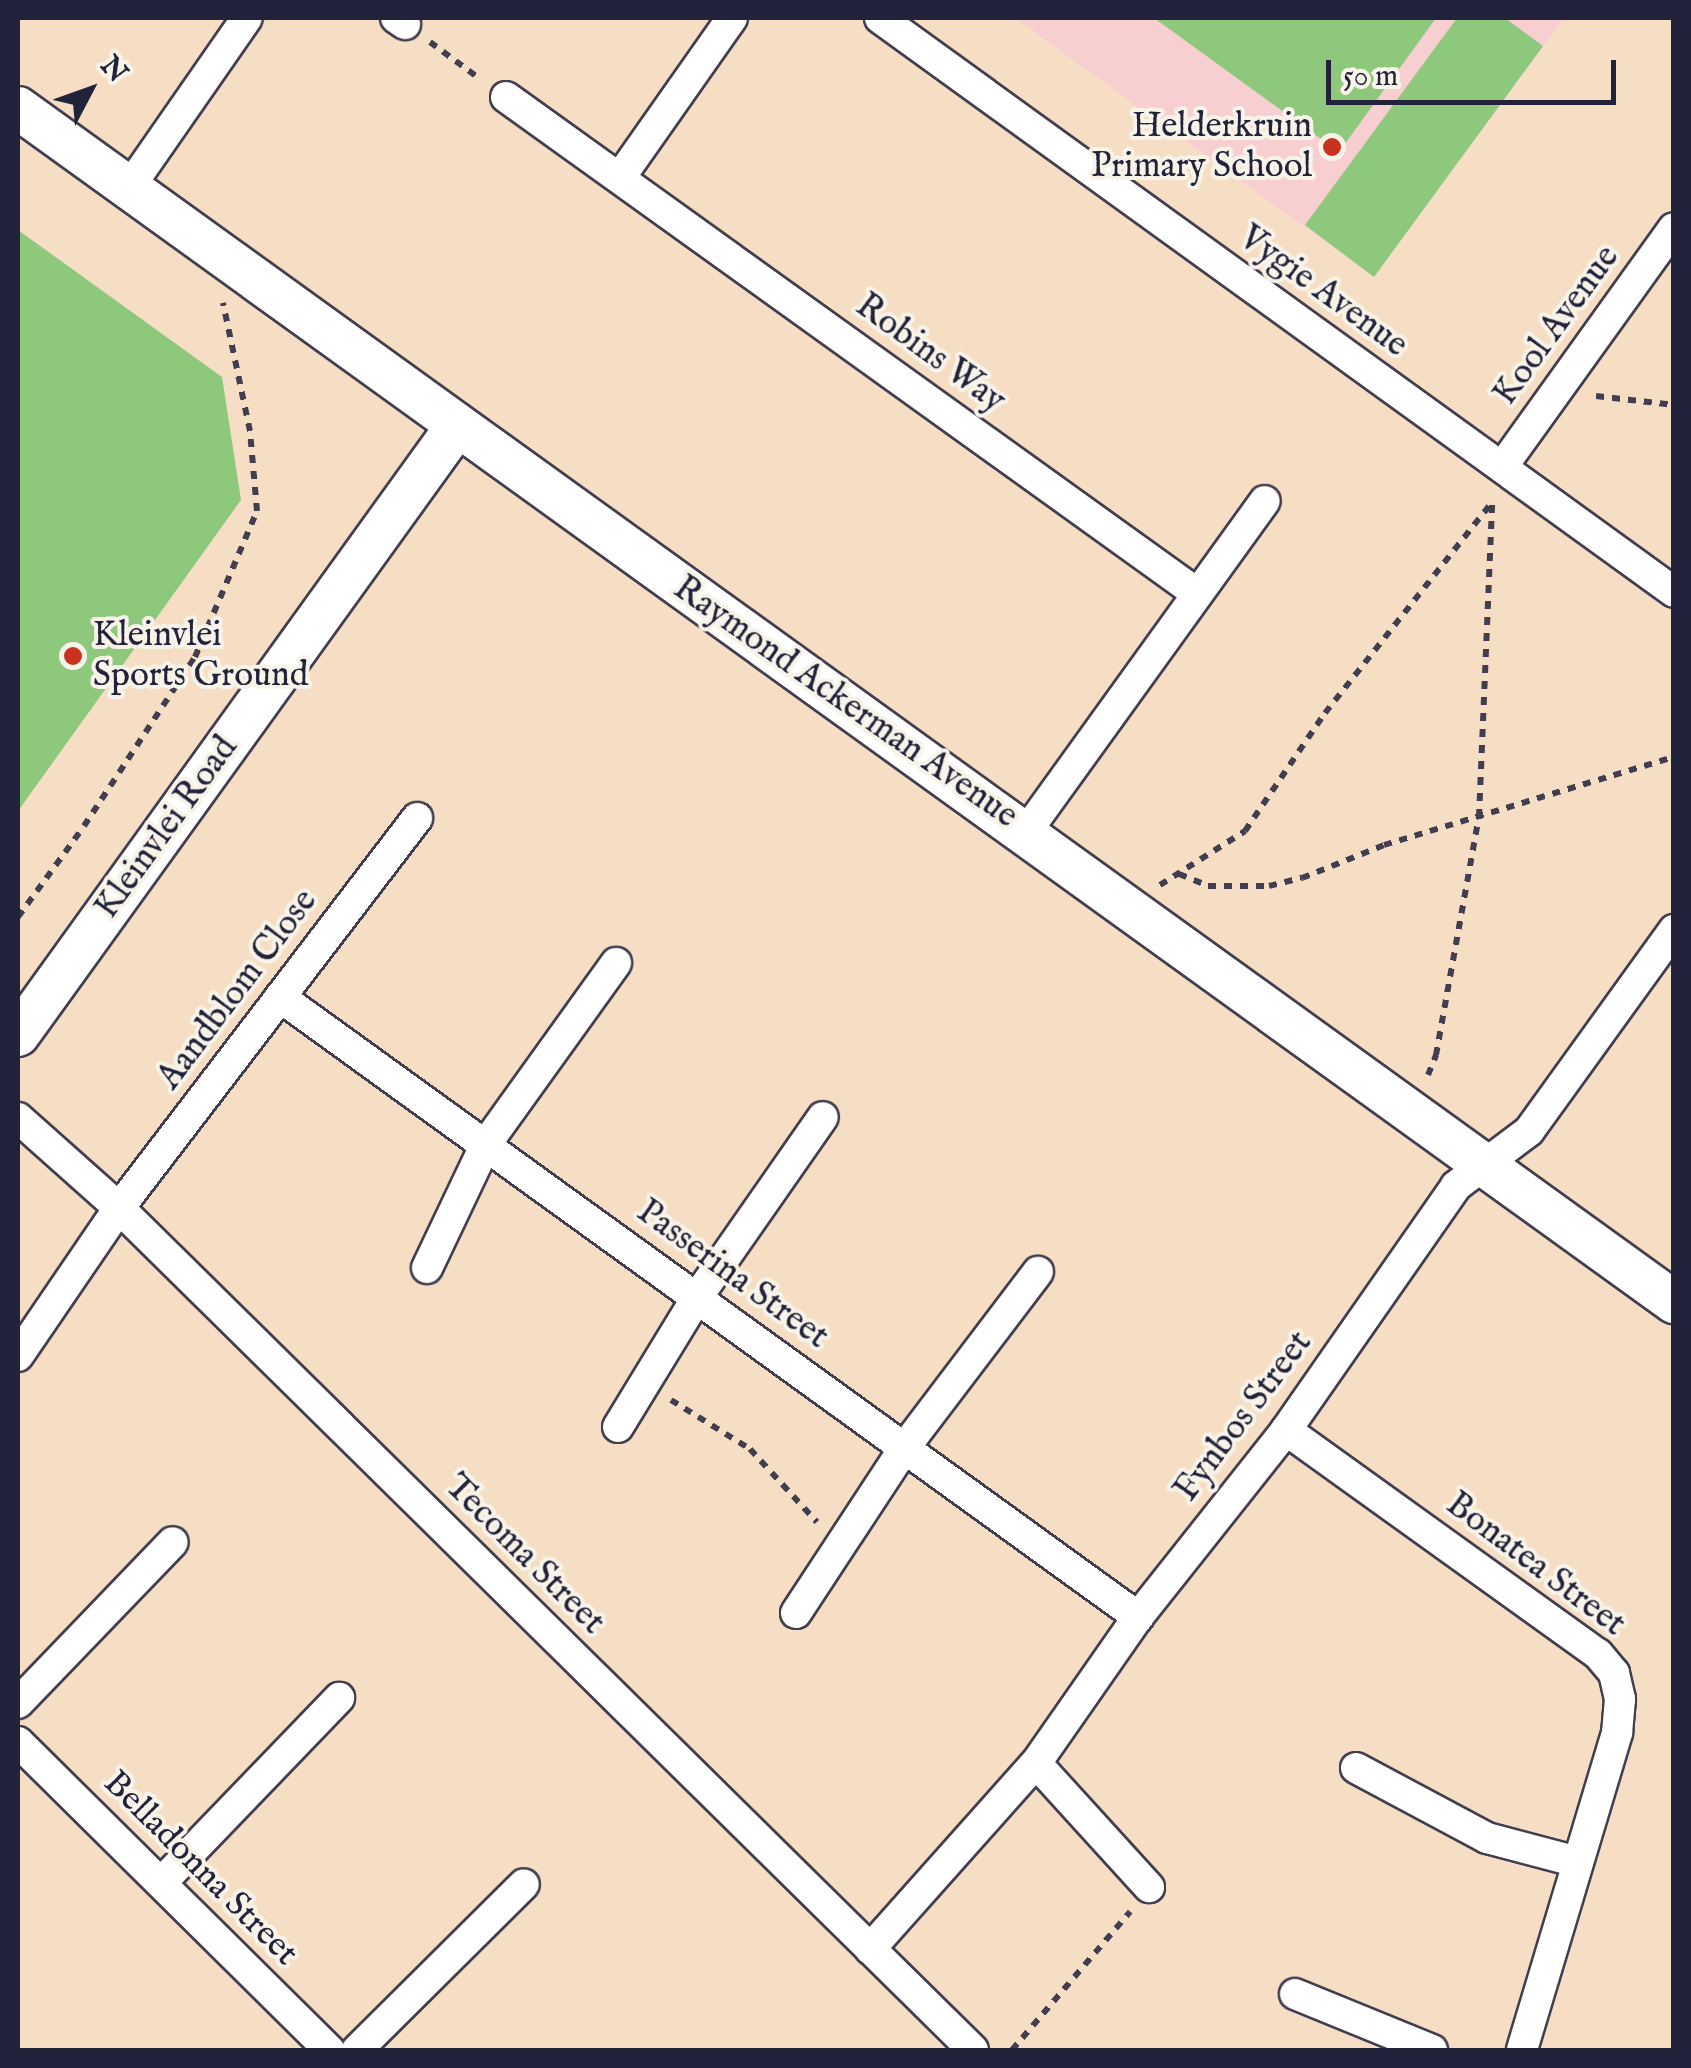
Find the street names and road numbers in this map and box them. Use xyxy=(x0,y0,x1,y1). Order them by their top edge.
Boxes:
street label: Vygie Avenue xyxy=(1231,217,1415,367)
street label: Kool Avenue xyxy=(1485,238,1629,414)
street label: Robins Way xyxy=(847,286,1013,422)
street label: Raymond Ackerman Avenue xyxy=(665,568,1025,838)
street label: Kleinvlei Road xyxy=(87,729,247,927)
street label: Aandblom Close xyxy=(149,882,327,1098)
street label: Passerina Street xyxy=(628,1191,836,1359)
street label: Fynbos Street xyxy=(1166,1324,1322,1510)
street label: Tecoma Street xyxy=(435,1466,613,1644)
street label: Bonatea Street xyxy=(1437,1484,1633,1646)
street label: Belladonna Street xyxy=(94,1763,306,1975)

